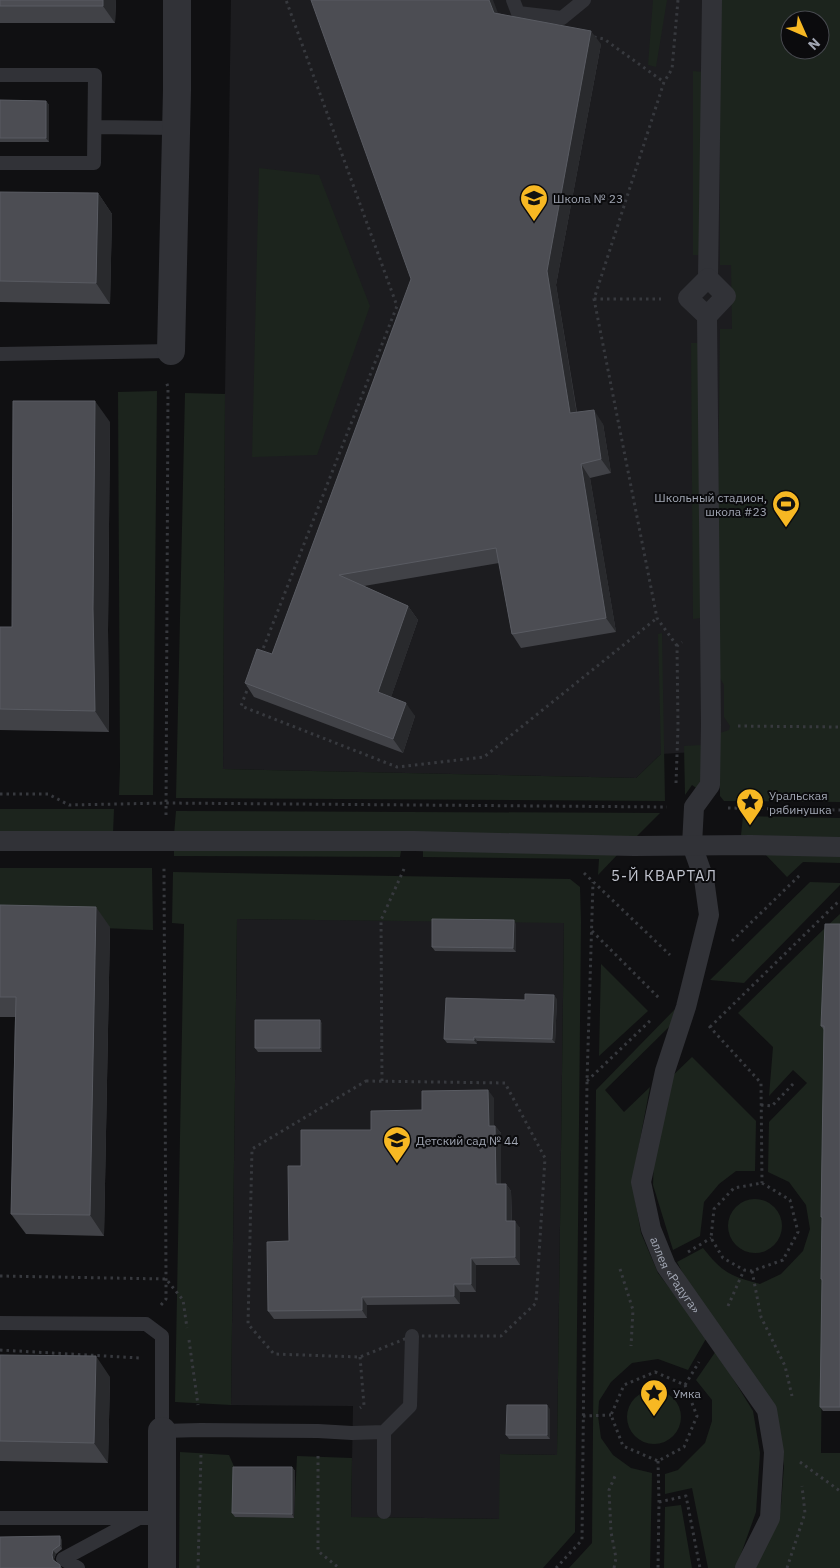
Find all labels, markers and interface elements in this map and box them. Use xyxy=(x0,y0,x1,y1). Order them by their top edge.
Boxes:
north arrow xyxy=(780,10,830,60)
text: N xyxy=(804,34,824,54)
school or university icon: Школа № 23 xyxy=(519,183,549,222)
place label: Школа № 23 xyxy=(553,191,623,206)
sports icon: Школьный стадион, школа #23 xyxy=(771,489,801,528)
place label: Школьный стадион, школа #23 xyxy=(654,490,767,519)
place icon: Уральская рябинушка xyxy=(735,787,765,826)
place label: Уральская рябинушка xyxy=(769,788,832,817)
district label: 5-Й КВАРТАЛ xyxy=(611,866,717,885)
school or university icon: Детский сад № 44 xyxy=(382,1125,412,1164)
place label: Детский сад № 44 xyxy=(416,1133,518,1148)
street label: аллея «Радуга» xyxy=(647,1234,704,1316)
place icon: Умка xyxy=(639,1378,669,1417)
place label: Умка xyxy=(673,1386,702,1401)

